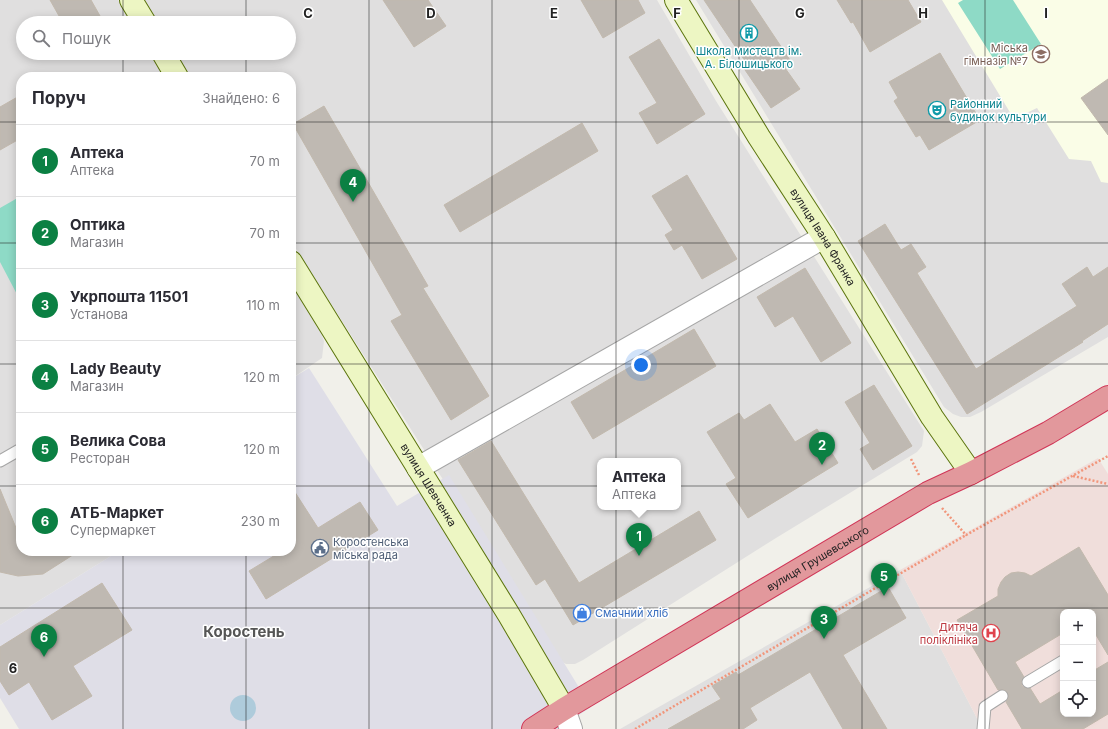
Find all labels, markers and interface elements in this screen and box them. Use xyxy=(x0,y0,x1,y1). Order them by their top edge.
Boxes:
text: C xyxy=(303,5,313,21)
text: D xyxy=(426,5,436,21)
text: E xyxy=(550,5,558,21)
text: F xyxy=(673,5,681,21)
text: G xyxy=(795,5,805,21)
text: H xyxy=(918,5,928,21)
text: I xyxy=(1044,5,1048,21)
search box xyxy=(16,16,296,60)
building icon: Школа мистецтв ім. А. Білошицького xyxy=(739,23,759,43)
icon: search xyxy=(30,27,52,49)
text: Пошук xyxy=(62,29,111,48)
place label: Міська гімназія №7 xyxy=(964,41,1028,68)
place label: Школа мистецтв ім. А. Білошицького xyxy=(696,44,802,71)
school or university icon: Міська гімназія №7 xyxy=(1031,44,1051,64)
text: Поруч xyxy=(32,88,86,108)
text: Знайдено: 6 xyxy=(203,90,280,106)
place label: Районний будинок культури xyxy=(950,97,1046,124)
theatre icon: Районний будинок культури xyxy=(927,100,947,120)
text: Аптека xyxy=(70,143,124,162)
text: 1 xyxy=(42,153,48,169)
text: 70 m xyxy=(250,153,280,169)
text: Аптека xyxy=(70,162,114,178)
pin: 4 xyxy=(340,169,366,202)
street label: вулиця Івана Франка xyxy=(787,186,859,288)
text: Оптика xyxy=(70,215,125,234)
text: 2 xyxy=(41,225,49,241)
text: 70 m xyxy=(250,225,280,241)
text: Магазин xyxy=(70,234,124,250)
text: Укрпошта 11501 xyxy=(70,287,188,306)
text: 3 xyxy=(41,297,49,313)
text: 110 m xyxy=(246,297,280,313)
text: Установа xyxy=(70,306,128,322)
your location xyxy=(631,355,651,375)
text: Lady Beauty xyxy=(70,359,161,378)
text: 4 xyxy=(41,369,49,385)
text: 120 m xyxy=(244,369,280,385)
text: Магазин xyxy=(70,378,124,394)
text: Велика Сова xyxy=(70,431,166,450)
pin: 2 xyxy=(809,432,835,465)
text: 5 xyxy=(41,441,49,457)
text: 120 m xyxy=(244,441,280,457)
street label: вулиця Шевченка xyxy=(398,441,460,529)
text: Ресторан xyxy=(70,450,130,466)
popup xyxy=(597,458,681,510)
text: Аптека xyxy=(612,467,666,486)
text: Аптека xyxy=(612,486,656,502)
text: АТБ-Маркет xyxy=(70,503,164,522)
text: 6 xyxy=(41,513,49,529)
text: 230 m xyxy=(241,513,280,529)
text: Супермаркет xyxy=(70,522,156,538)
street label: вулиця Грушевського xyxy=(764,522,872,594)
pin: 1 xyxy=(626,523,652,556)
place label: Коростенська міська рада xyxy=(333,535,409,562)
public building icon: Коростенська міська рада xyxy=(310,538,330,558)
pin: 5 xyxy=(871,563,897,596)
shop icon: Смачний хліб xyxy=(572,603,592,623)
place label: Смачний хліб xyxy=(595,606,668,620)
pin: 3 xyxy=(811,606,837,639)
map controls xyxy=(1060,609,1096,717)
button: + xyxy=(1060,609,1096,645)
place label: Дитяча поліклініка xyxy=(920,620,978,647)
district label: Коростень xyxy=(203,622,285,641)
hospital icon: Дитяча поліклініка xyxy=(981,623,1001,643)
pin: 6 xyxy=(31,624,57,657)
button: − xyxy=(1060,645,1096,681)
text: 6 xyxy=(9,660,17,676)
button: locate xyxy=(1060,681,1096,717)

